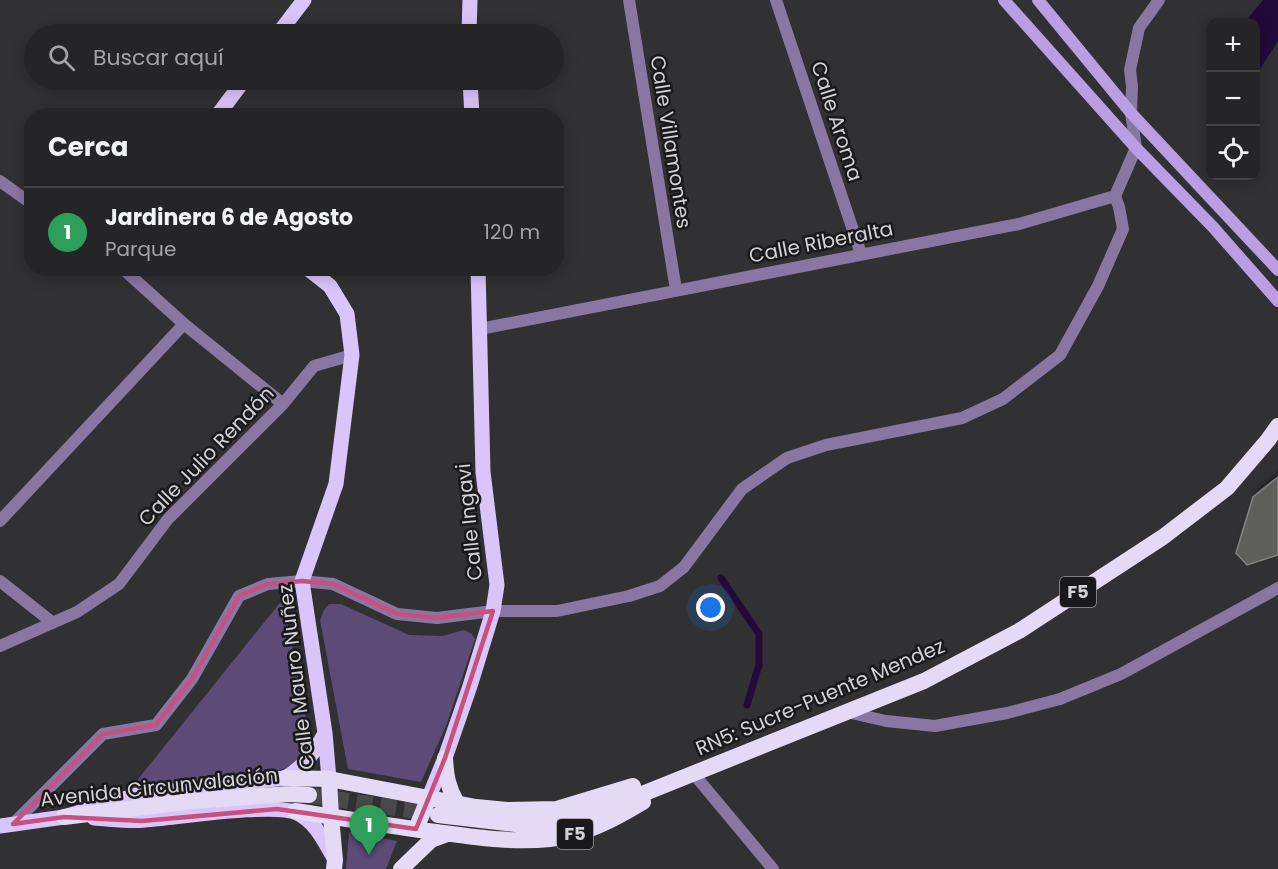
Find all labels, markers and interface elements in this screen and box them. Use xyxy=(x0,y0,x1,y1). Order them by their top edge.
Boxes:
map controls xyxy=(1206,18,1260,180)
button: + xyxy=(1206,18,1260,72)
search box xyxy=(24,24,564,90)
icon: search xyxy=(45,41,78,74)
text: Buscar aquí xyxy=(93,42,224,73)
street label: Calle Villamontes xyxy=(644,54,698,230)
street label: Calle Aroma xyxy=(804,58,870,184)
button: − xyxy=(1206,72,1260,126)
button: locate xyxy=(1206,126,1260,180)
text: Cerca xyxy=(48,129,128,165)
text: Jardinera 6 de Agosto xyxy=(105,202,353,233)
street label: Calle Riberalta xyxy=(747,214,895,270)
text: 1 xyxy=(64,218,71,246)
text: 120 m xyxy=(484,218,540,246)
text: Parque xyxy=(105,235,176,263)
street label: Calle Julio Rendón xyxy=(132,380,280,532)
street label: Calle Ingavi xyxy=(449,462,489,582)
road number: F5 xyxy=(1060,577,1096,607)
street label: Calle Mauro Nuñez xyxy=(271,583,321,771)
your location xyxy=(696,593,725,622)
street label: RN5: Sucre-Puente Mendez xyxy=(691,632,949,762)
street label: Avenida Circunvalación xyxy=(39,761,279,813)
pin: 1 xyxy=(350,806,388,855)
road number: F5 xyxy=(557,819,593,849)

